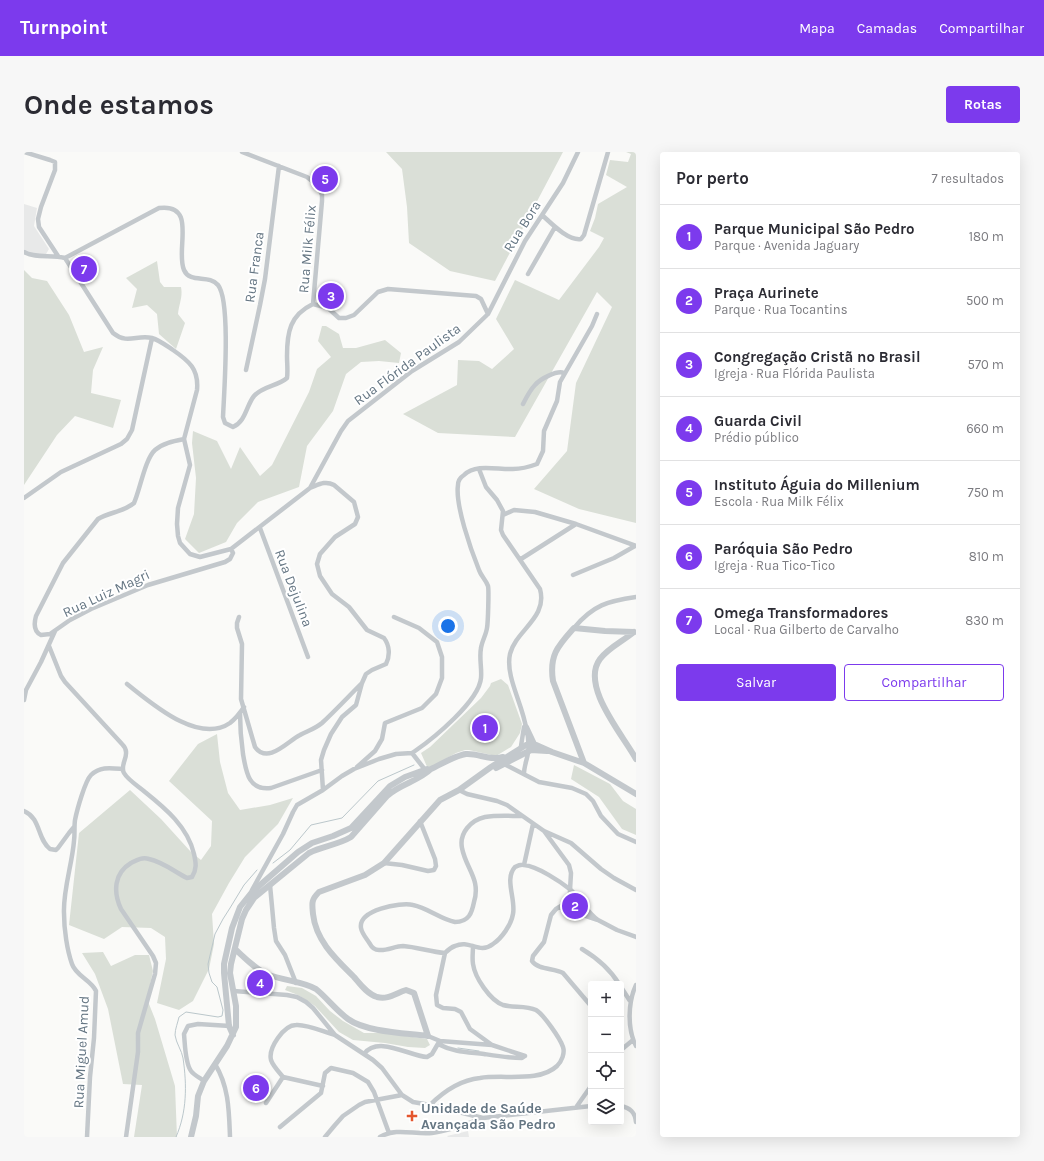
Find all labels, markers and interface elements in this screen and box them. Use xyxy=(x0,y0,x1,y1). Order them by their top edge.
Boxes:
text: Turnpoint xyxy=(20,17,108,39)
text: Mapa xyxy=(799,20,835,37)
text: Camadas xyxy=(857,20,917,37)
text: Compartilhar xyxy=(939,20,1024,37)
button: Rotas xyxy=(946,86,1020,123)
text: Onde estamos xyxy=(24,88,214,121)
pin: 5 xyxy=(312,164,338,194)
text: Por perto xyxy=(676,168,749,188)
text: 7 resultados xyxy=(931,171,1004,186)
street label: Rua Bora xyxy=(500,197,545,255)
street label: Rua Milk Félix xyxy=(295,204,320,294)
text: Parque Municipal São Pedro xyxy=(714,220,914,238)
text: 1 xyxy=(687,229,691,244)
text: 180 m xyxy=(969,229,1004,244)
street label: Rua Franca xyxy=(241,230,268,304)
text: Parque · Avenida Jaguary xyxy=(714,238,859,253)
pin: 7 xyxy=(71,254,97,284)
pin: 3 xyxy=(318,281,344,311)
text: Praça Aurinete xyxy=(714,284,819,302)
text: 2 xyxy=(685,293,693,308)
text: 500 m xyxy=(966,293,1004,308)
text: Parque · Rua Tocantins xyxy=(714,302,848,317)
street label: Rua Flórida Paulista xyxy=(351,320,464,409)
text: Congregação Cristã no Brasil xyxy=(714,348,921,366)
text: 3 xyxy=(685,357,693,372)
text: 570 m xyxy=(968,357,1004,372)
text: Igreja · Rua Flórida Paulista xyxy=(714,366,875,381)
text: Guarda Civil xyxy=(714,412,802,430)
text: 4 xyxy=(685,421,693,436)
text: 660 m xyxy=(966,421,1004,436)
text: Prédio público xyxy=(714,430,799,445)
text: Instituto Águia do Millenium xyxy=(714,476,920,494)
text: 5 xyxy=(685,485,693,500)
text: 750 m xyxy=(968,485,1004,500)
text: Escola · Rua Milk Félix xyxy=(714,494,844,509)
text: Paróquia São Pedro xyxy=(714,540,853,558)
street label: Rua Dejulina xyxy=(271,547,316,629)
text: 6 xyxy=(685,549,693,564)
text: 810 m xyxy=(969,549,1004,564)
text: Igreja · Rua Tico-Tico xyxy=(714,558,835,573)
street label: Rua Luiz Magri xyxy=(60,566,152,621)
text: Omega Transformadores xyxy=(714,604,888,622)
text: 7 xyxy=(686,613,692,628)
text: 830 m xyxy=(965,613,1004,628)
your location xyxy=(438,616,458,636)
text: Local · Rua Gilberto de Carvalho xyxy=(714,622,899,637)
button: Salvar xyxy=(676,664,836,701)
button: Compartilhar xyxy=(844,664,1004,701)
pin: 1 xyxy=(472,713,498,743)
pin: 2 xyxy=(562,891,588,921)
pin: 4 xyxy=(247,968,273,998)
map controls xyxy=(588,981,624,1125)
button: + xyxy=(588,981,624,1017)
street label: Rua Miguel Amud xyxy=(70,995,93,1109)
button: − xyxy=(588,1017,624,1053)
button: locate xyxy=(588,1053,624,1089)
pin: 6 xyxy=(243,1073,269,1103)
button: layers xyxy=(588,1089,624,1125)
place label: Unidade de Saúde Avançada São Pedro xyxy=(421,1100,556,1133)
marker: Unidade de Saúde Avançada São Pedro xyxy=(406,1110,418,1122)

